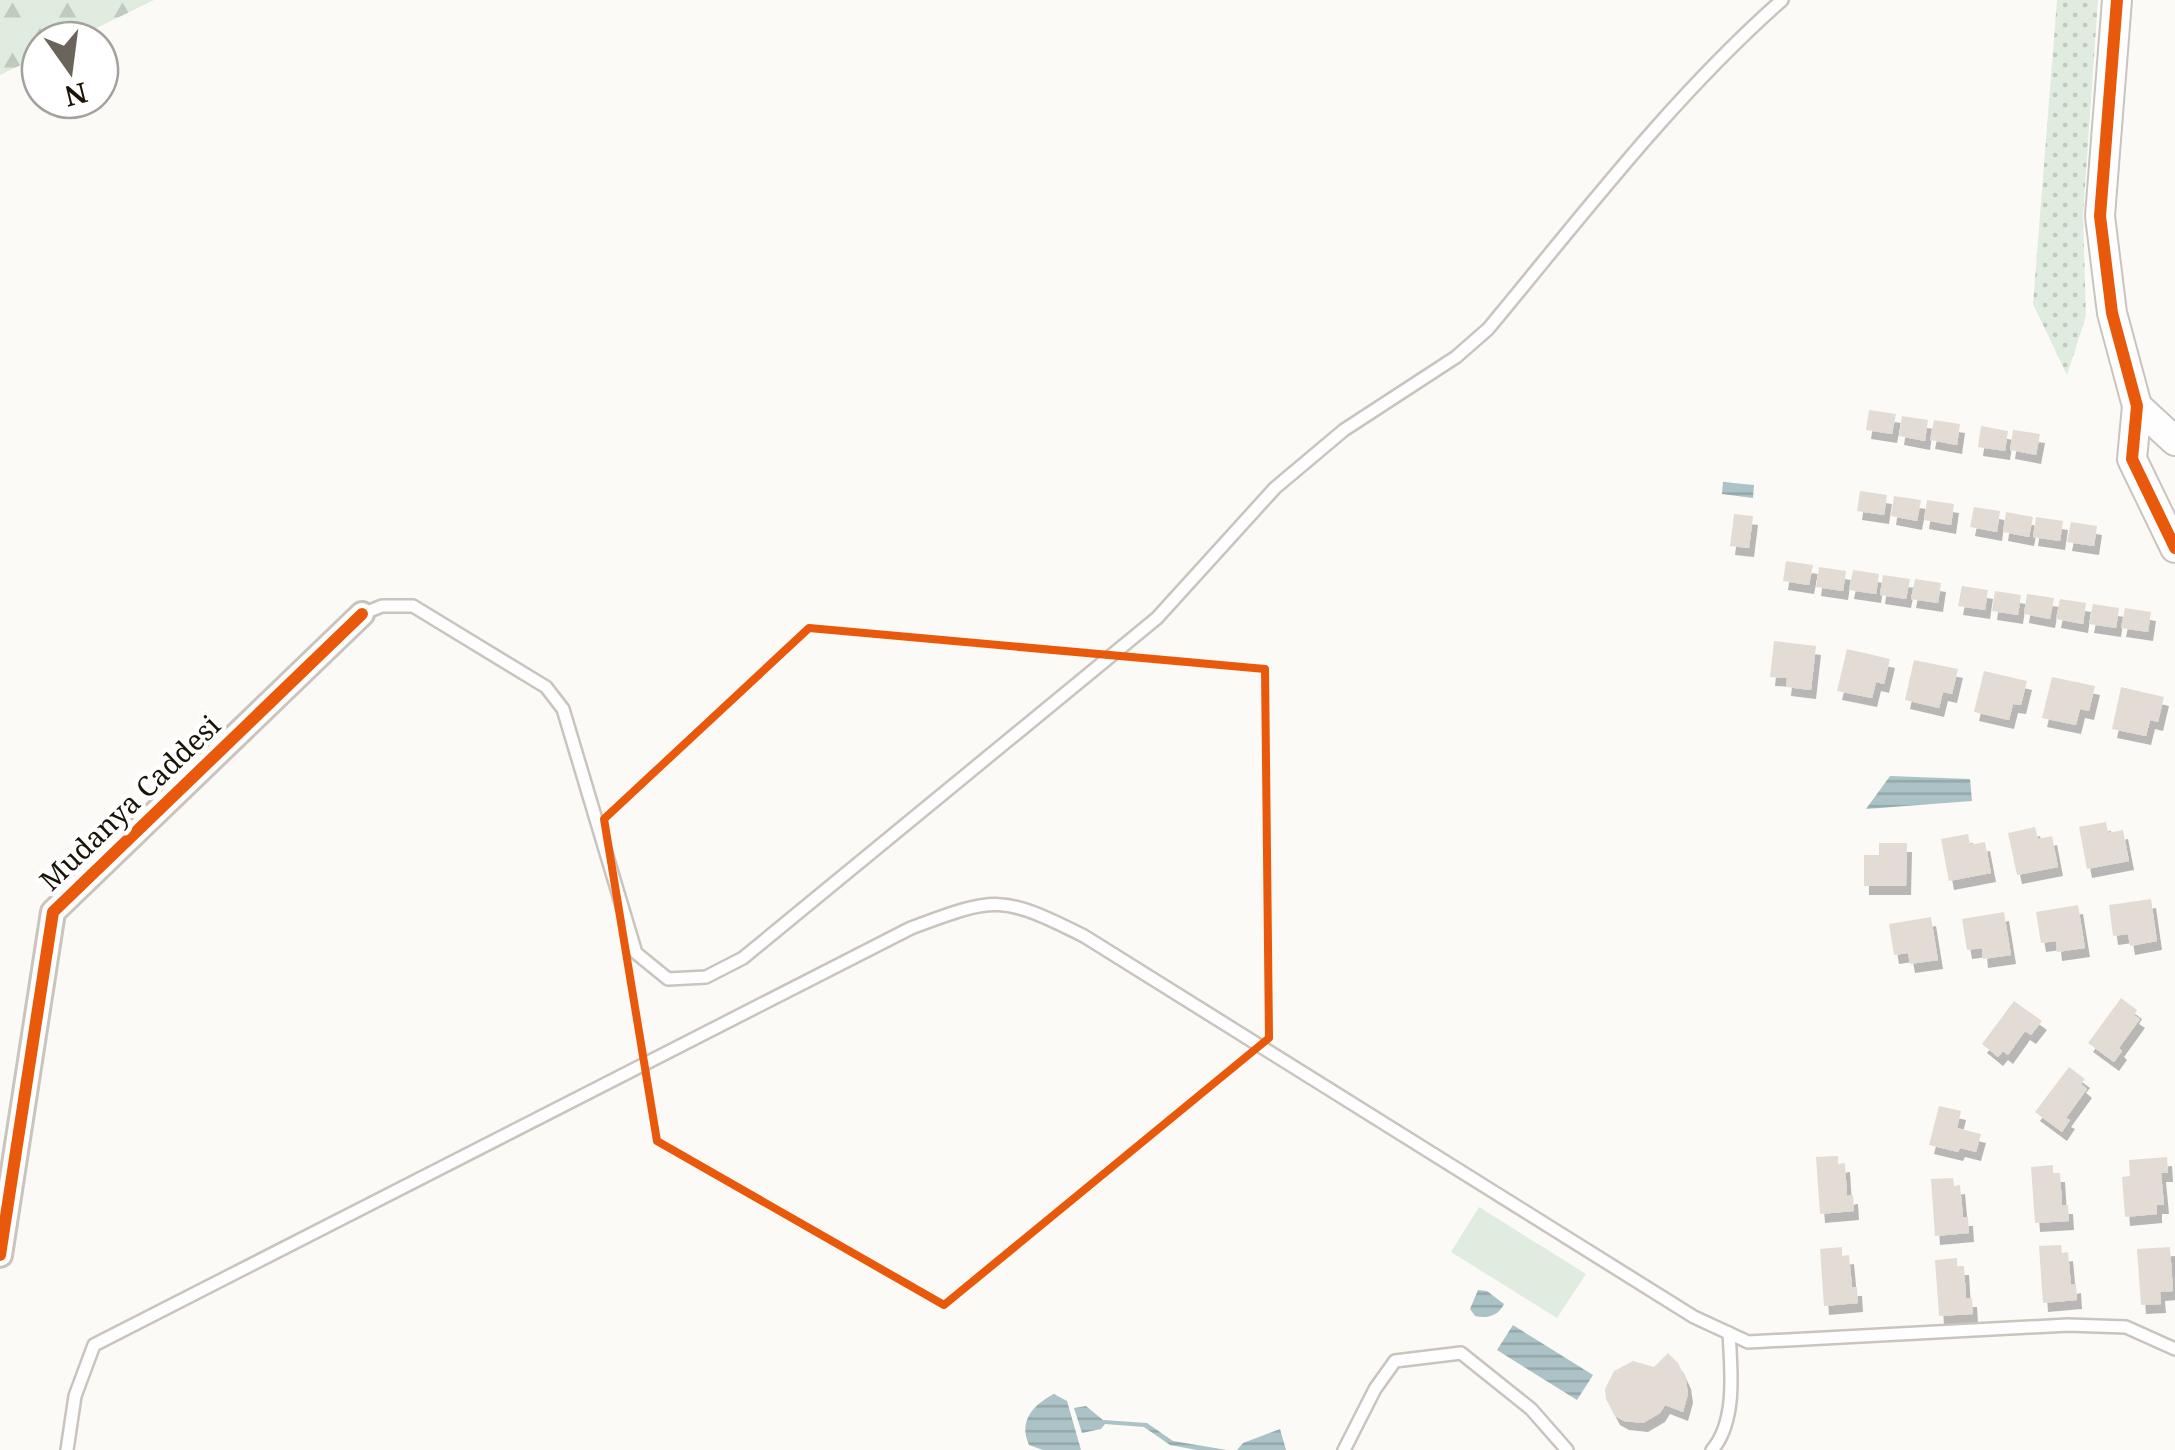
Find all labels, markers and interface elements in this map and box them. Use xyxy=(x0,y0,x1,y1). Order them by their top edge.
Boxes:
north arrow xyxy=(20,20,120,120)
text: N xyxy=(61,74,92,116)
street label: Mudanya Caddesi xyxy=(31,706,228,898)

